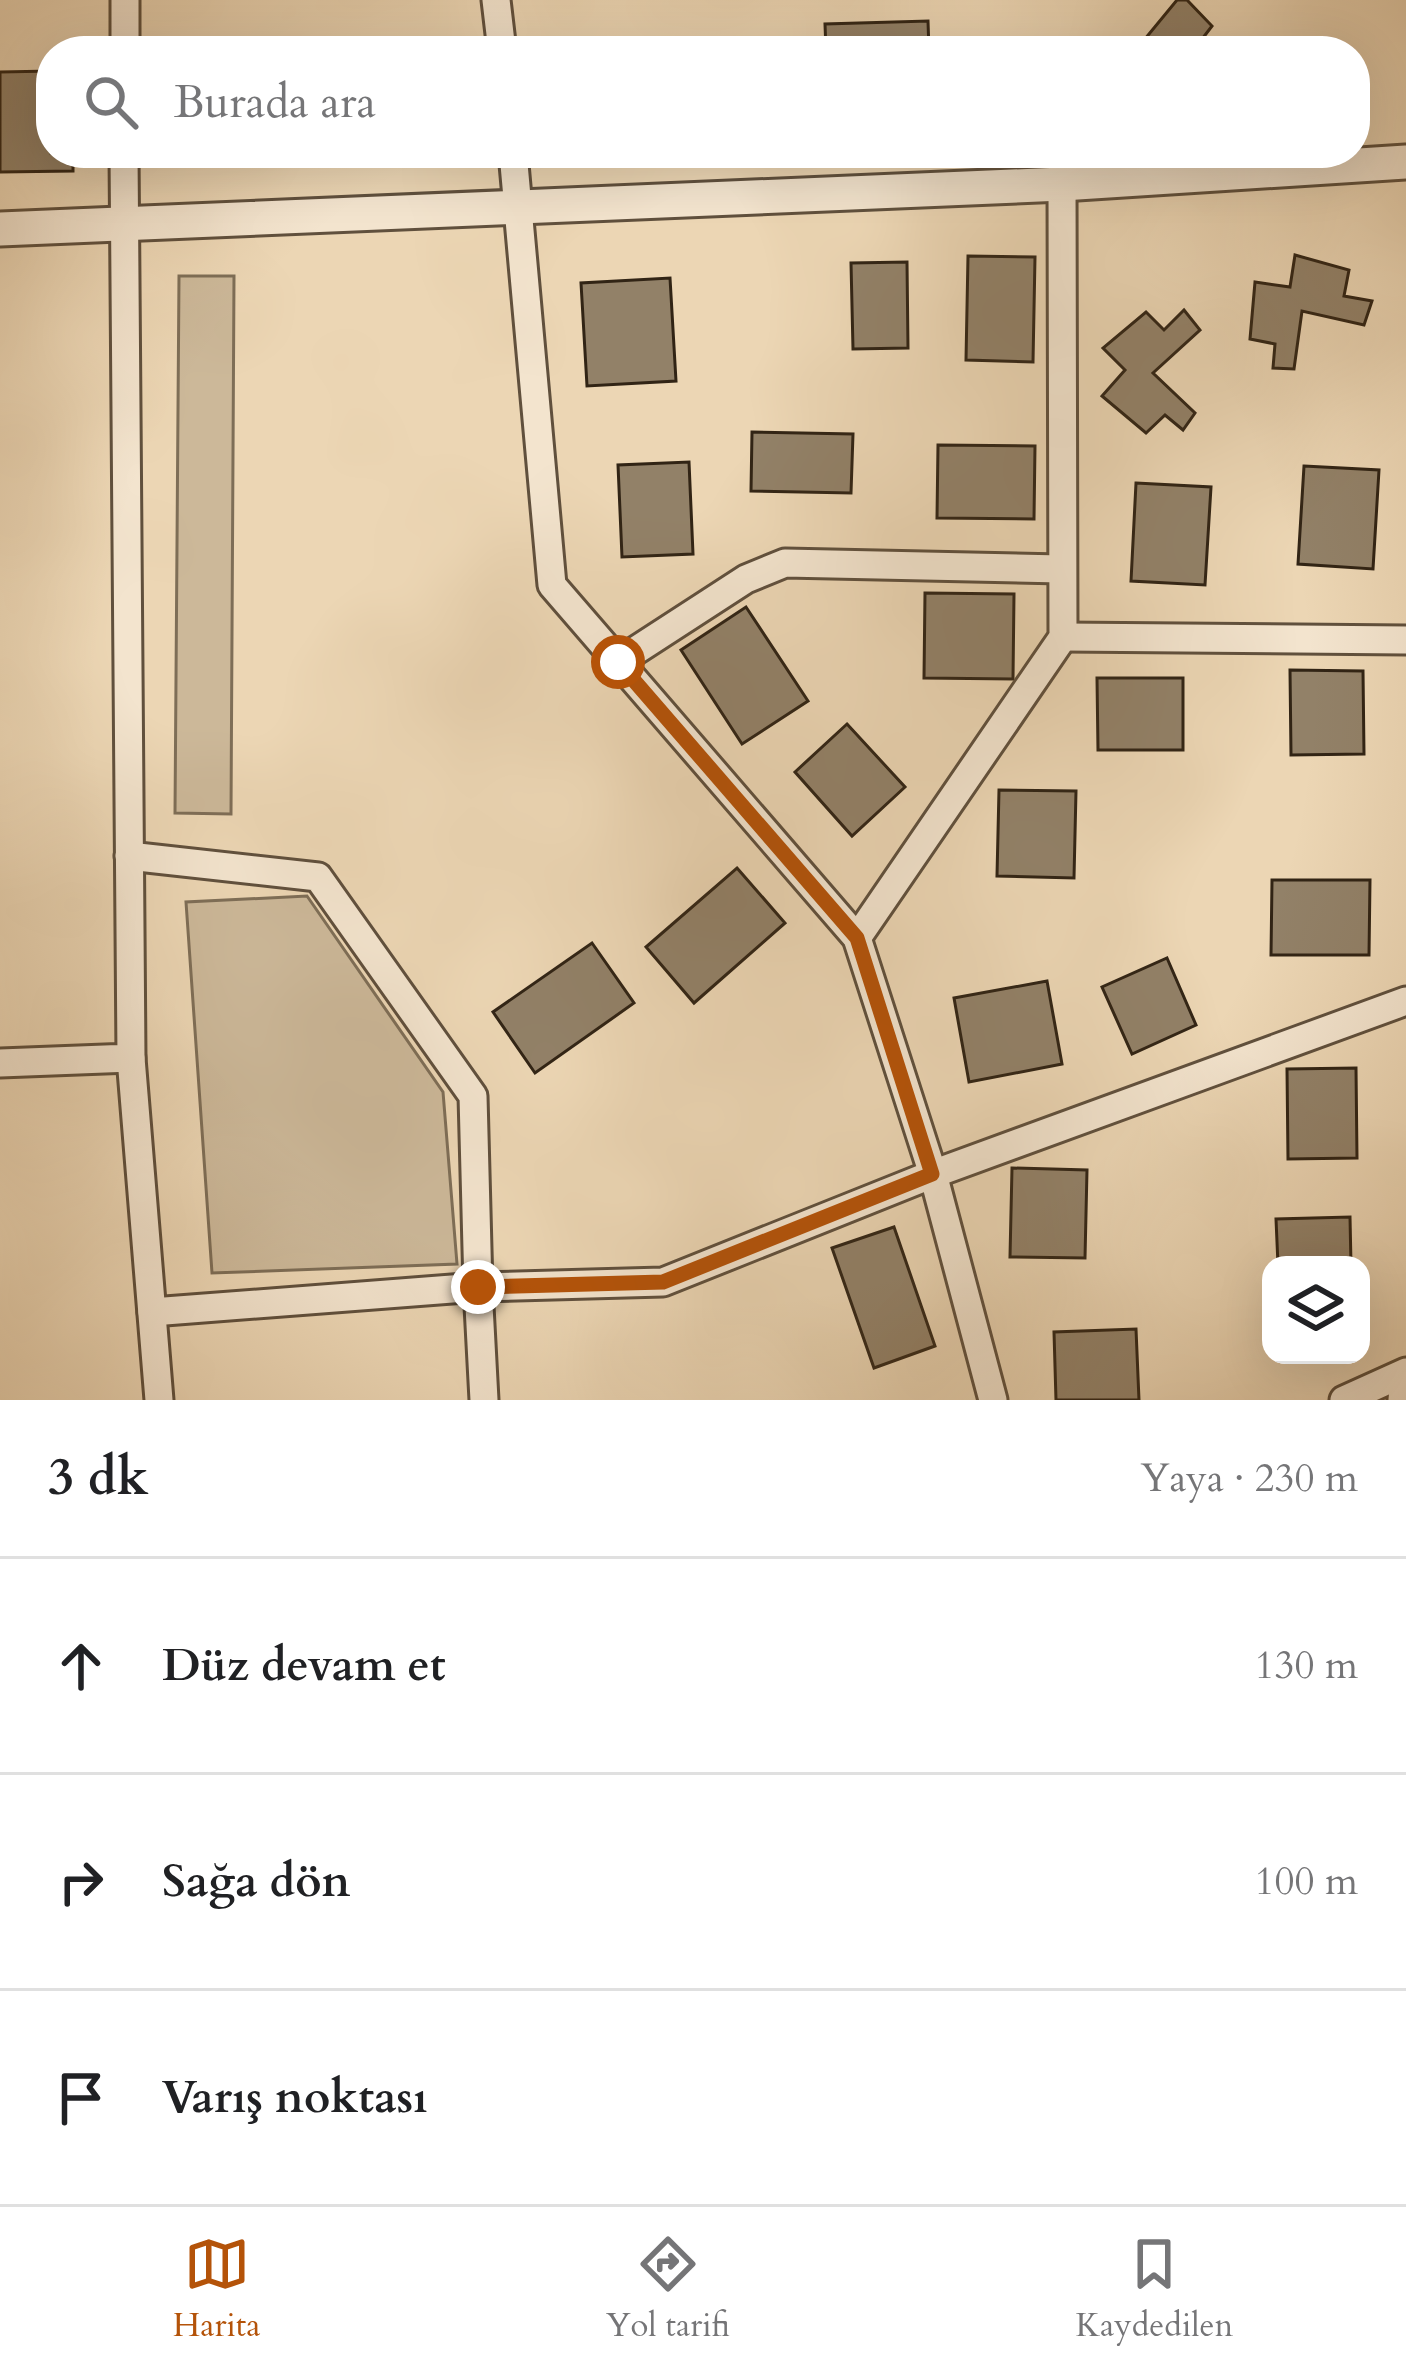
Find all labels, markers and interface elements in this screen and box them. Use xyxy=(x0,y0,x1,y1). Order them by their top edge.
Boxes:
search box xyxy=(36,36,1370,168)
icon: search xyxy=(78,69,144,135)
text: Burada ara xyxy=(174,72,376,133)
route start xyxy=(591,635,645,689)
map controls xyxy=(1262,1256,1370,1364)
button: layers xyxy=(1262,1256,1370,1364)
route end xyxy=(451,1260,505,1314)
text: 3 dk xyxy=(48,1443,149,1513)
text: Yaya · 230 m xyxy=(1140,1452,1358,1505)
icon: ahead xyxy=(48,1633,114,1699)
text: Düz devam et xyxy=(162,1635,446,1696)
text: 130 m xyxy=(1255,1639,1358,1692)
icon: right xyxy=(48,1849,114,1915)
text: Sağa dön xyxy=(162,1851,350,1912)
text: 100 m xyxy=(1255,1855,1358,1908)
icon: arrive xyxy=(48,2065,114,2131)
text: Varış noktası xyxy=(162,2067,428,2128)
tab: Harita xyxy=(173,2231,261,2348)
tab: Yol tarifi xyxy=(606,2231,730,2348)
tab: Kaydedilen xyxy=(1076,2231,1233,2348)

